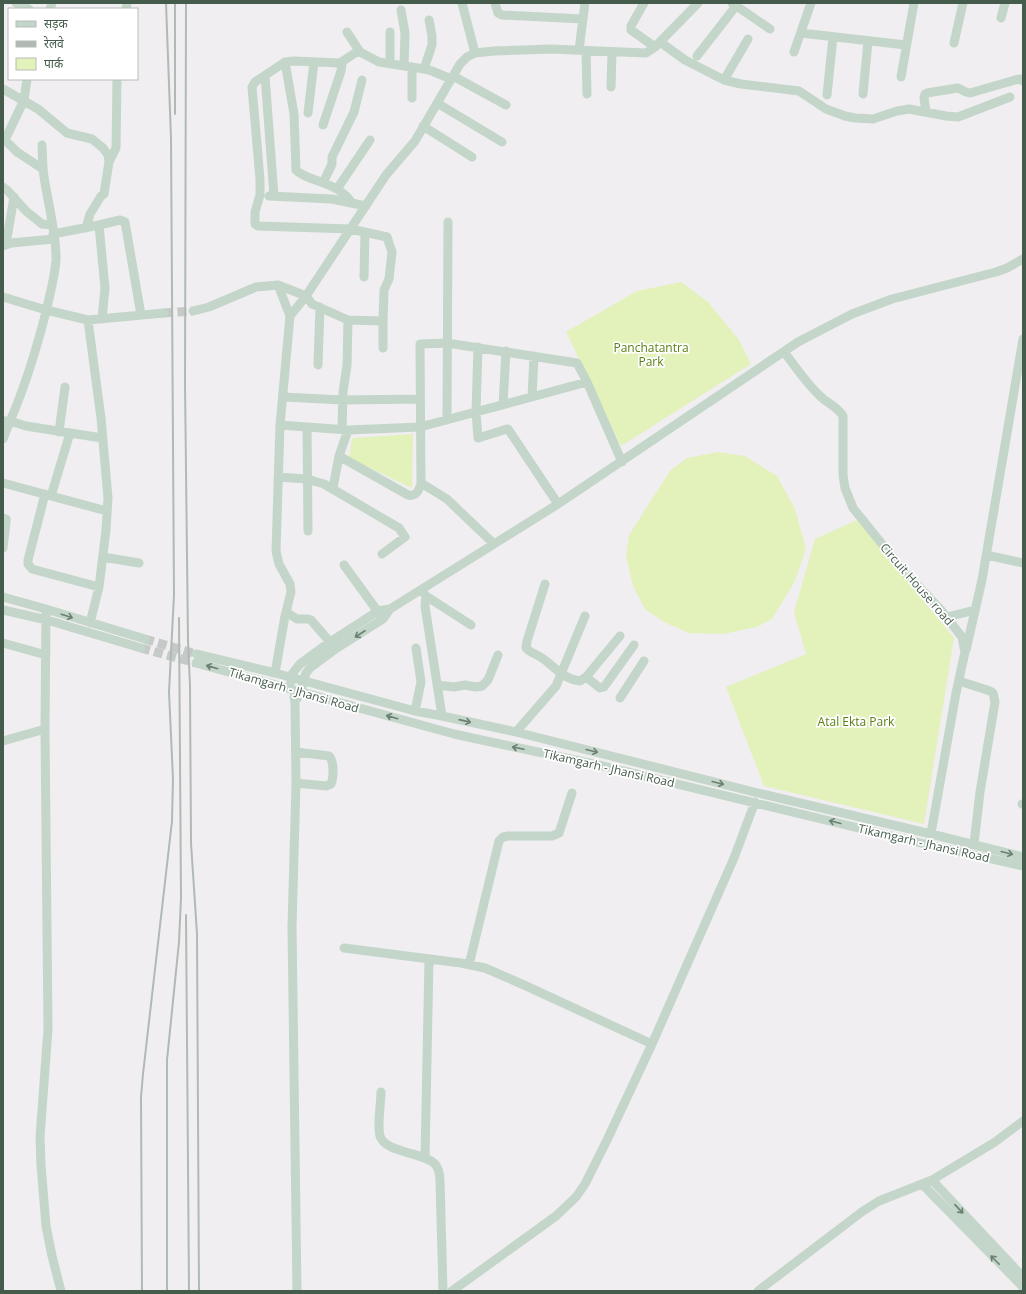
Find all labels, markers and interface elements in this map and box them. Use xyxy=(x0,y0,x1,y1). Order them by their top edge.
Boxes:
legend xyxy=(8,8,138,80)
text: सड़क xyxy=(44,15,69,32)
text: रेलवे xyxy=(44,35,64,52)
text: पार्क xyxy=(44,55,64,72)
park label: Panchatantra Park xyxy=(613,339,689,370)
street label: Circuit House road xyxy=(876,539,958,629)
one-way arrow xyxy=(61,612,73,620)
one-way arrow xyxy=(354,630,366,638)
one-way arrow xyxy=(206,663,219,670)
street label: Tikamgarh - Jhansi Road xyxy=(227,663,361,717)
one-way arrow xyxy=(385,713,398,720)
park label: Atal Ekta Park xyxy=(818,713,895,730)
one-way arrow xyxy=(458,718,471,725)
one-way arrow xyxy=(512,743,525,751)
street label: Tikamgarh - Jhansi Road xyxy=(542,745,676,791)
one-way arrow xyxy=(585,747,598,755)
one-way arrow xyxy=(711,780,724,787)
one-way arrow xyxy=(829,817,842,825)
street label: Tikamgarh - Jhansi Road xyxy=(857,820,991,866)
one-way arrow xyxy=(1000,850,1013,857)
one-way arrow xyxy=(954,1204,963,1214)
one-way arrow xyxy=(990,1255,1000,1264)

